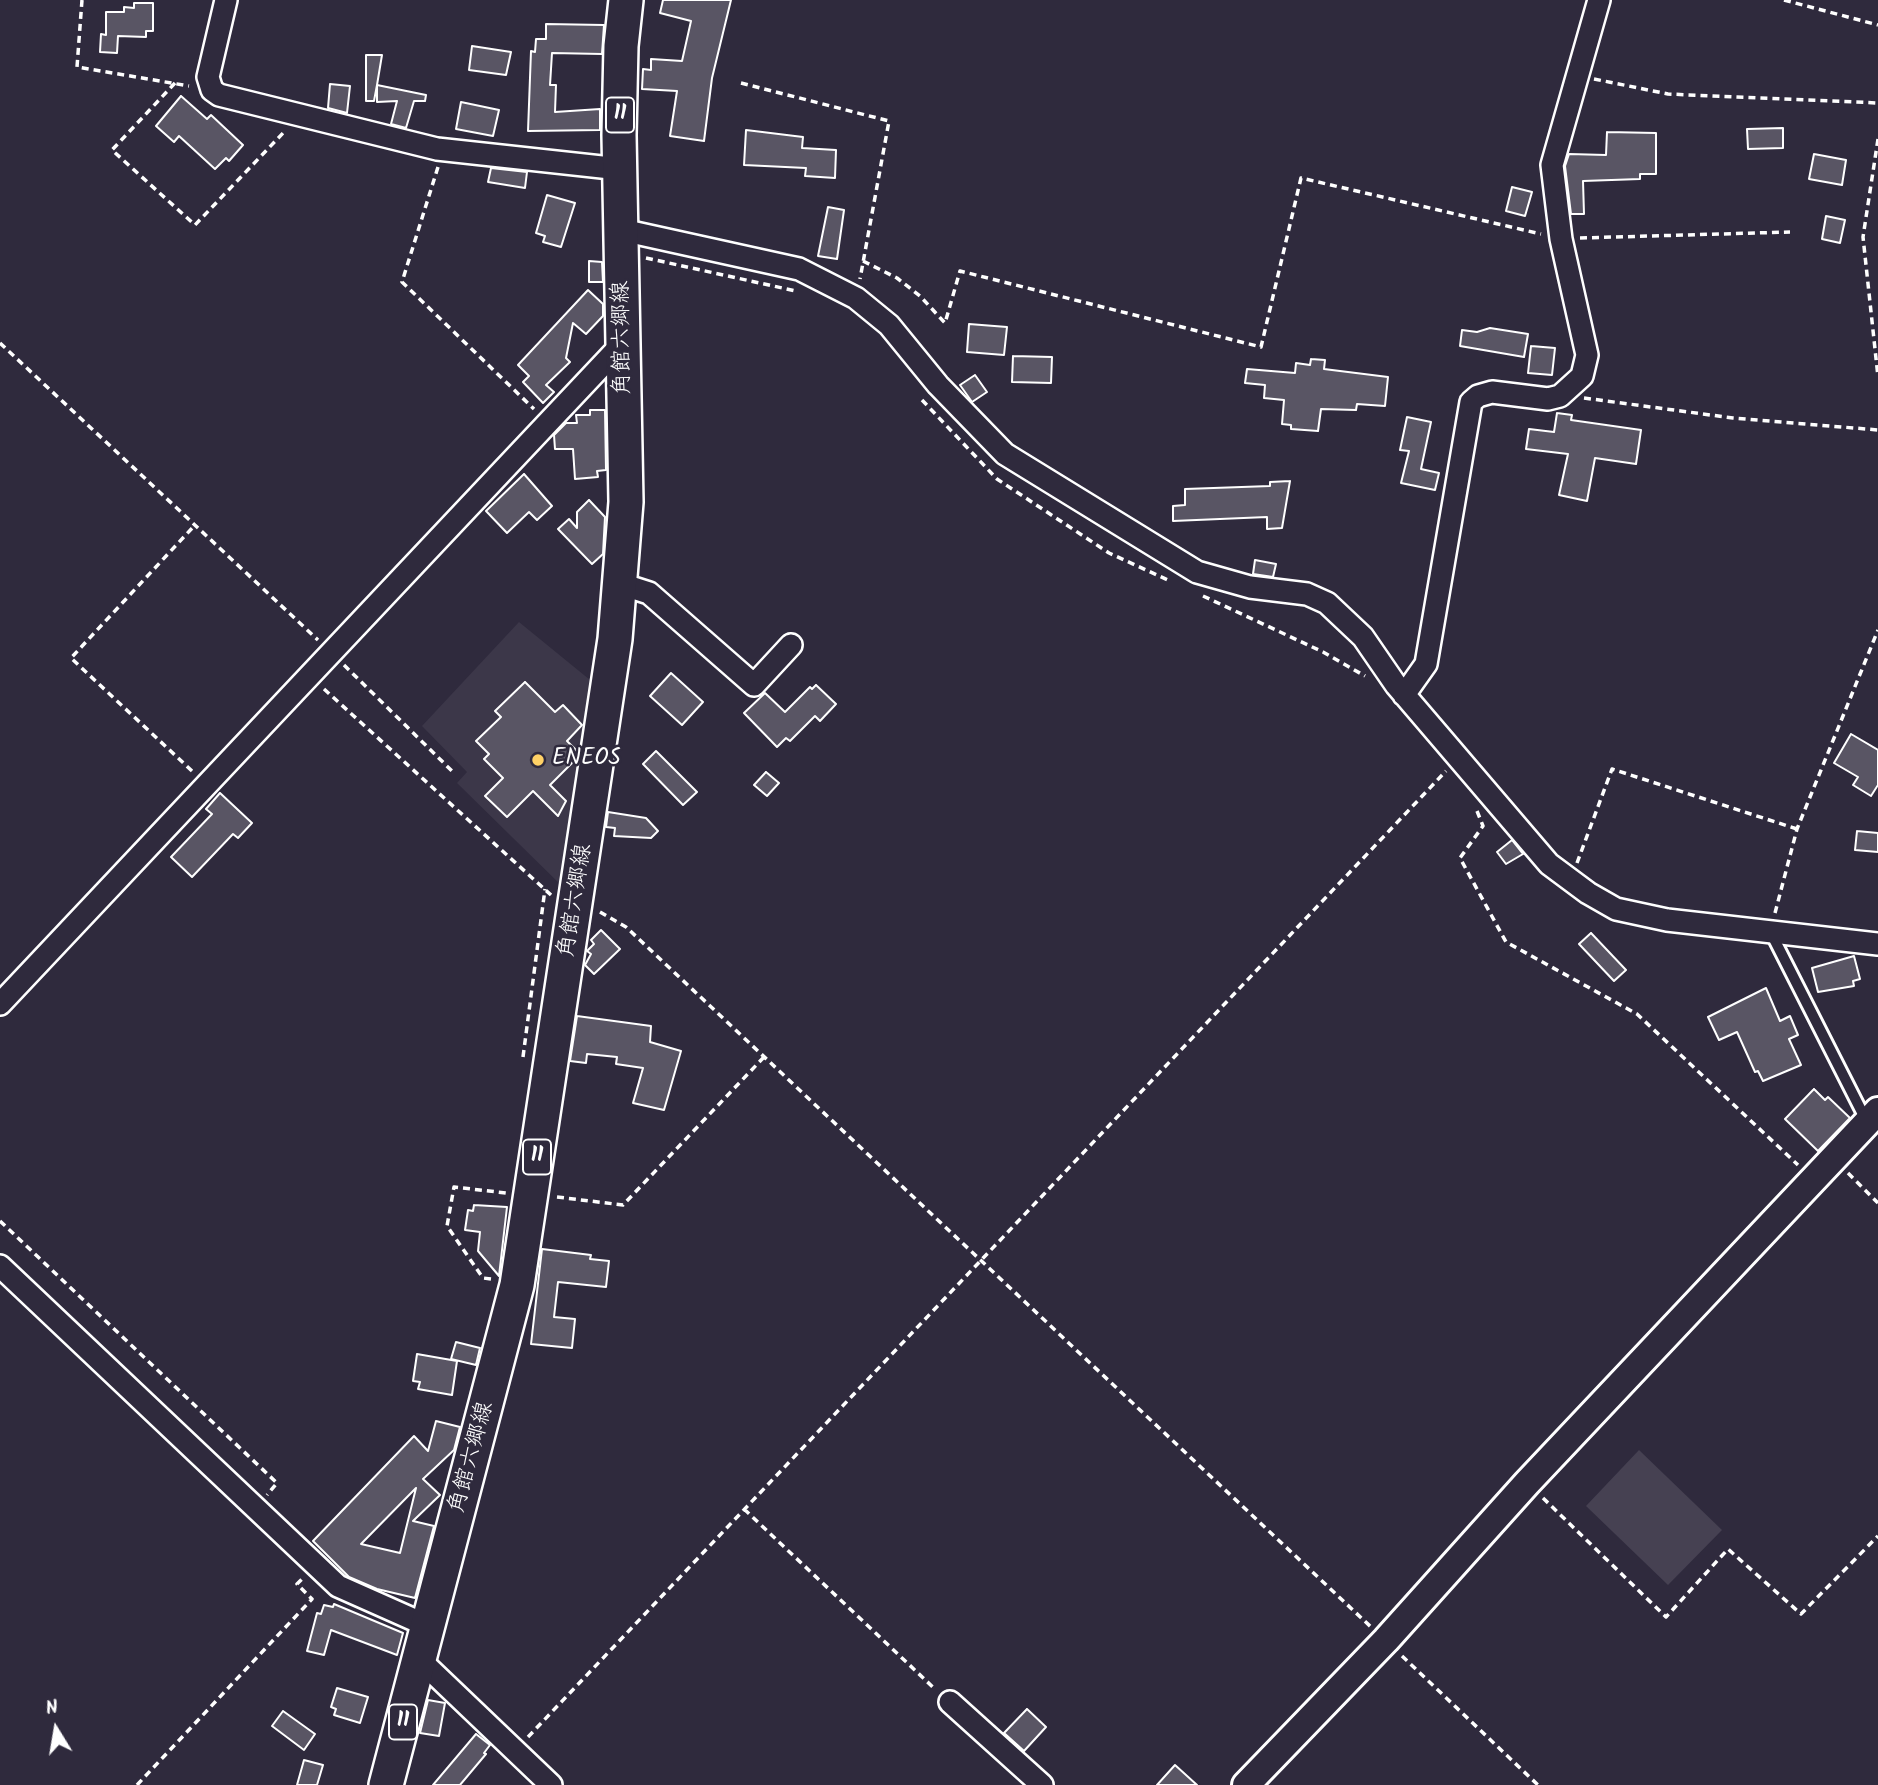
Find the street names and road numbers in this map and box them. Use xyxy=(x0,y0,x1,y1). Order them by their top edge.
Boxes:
road number: 11 xyxy=(606,97,634,132)
street label: 角館六郷線 xyxy=(609,280,639,396)
street label: 角館六郷線 xyxy=(554,842,600,960)
road number: 11 xyxy=(523,1140,551,1174)
street label: 角館六郷線 xyxy=(445,1399,501,1517)
road number: 11 xyxy=(389,1704,417,1740)

